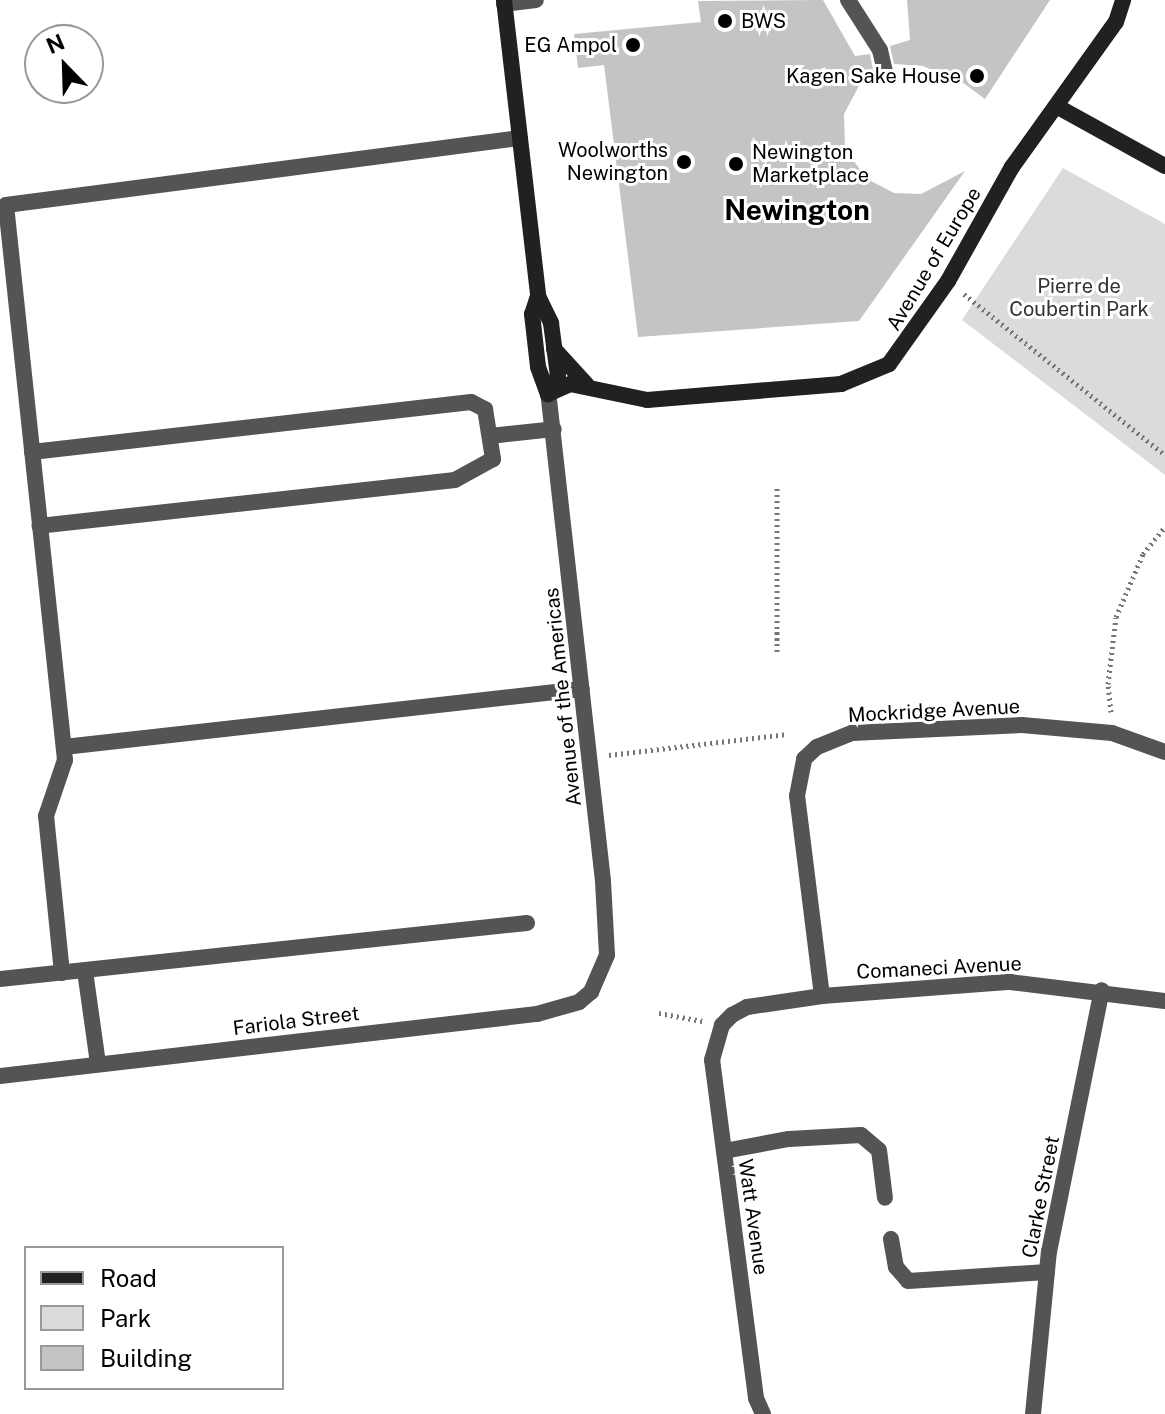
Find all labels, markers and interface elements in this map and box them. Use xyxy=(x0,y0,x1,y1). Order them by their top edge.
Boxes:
place label: BWS xyxy=(741,9,786,33)
marker: BWS xyxy=(716,12,734,30)
north arrow xyxy=(24,24,104,104)
text: N xyxy=(42,28,68,59)
place label: EG Ampol xyxy=(524,33,617,57)
marker: EG Ampol xyxy=(624,36,642,54)
place label: Kagen Sake House xyxy=(786,64,961,88)
marker: Kagen Sake House xyxy=(968,67,986,85)
place label: Woolworths Newington xyxy=(558,138,668,185)
place label: Newington Marketplace xyxy=(752,140,869,187)
marker: Woolworths Newington xyxy=(675,153,693,171)
marker: Newington Marketplace xyxy=(727,155,745,173)
street label: Avenue of Europe xyxy=(882,183,986,335)
district label: Newington xyxy=(724,193,870,227)
park label: Pierre de Coubertin Park xyxy=(1009,275,1149,322)
street label: Avenue of the Americas xyxy=(540,586,586,808)
street label: Mockridge Avenue xyxy=(847,695,1021,727)
street label: Comaneci Avenue xyxy=(856,952,1022,984)
street label: Fariola Street xyxy=(231,1001,361,1041)
street label: Clarke Street xyxy=(1017,1134,1065,1260)
street label: Watt Avenue xyxy=(733,1157,773,1277)
legend xyxy=(24,1246,284,1390)
text: Road xyxy=(100,1264,157,1292)
text: Park xyxy=(100,1304,151,1332)
text: Building xyxy=(100,1344,192,1372)

